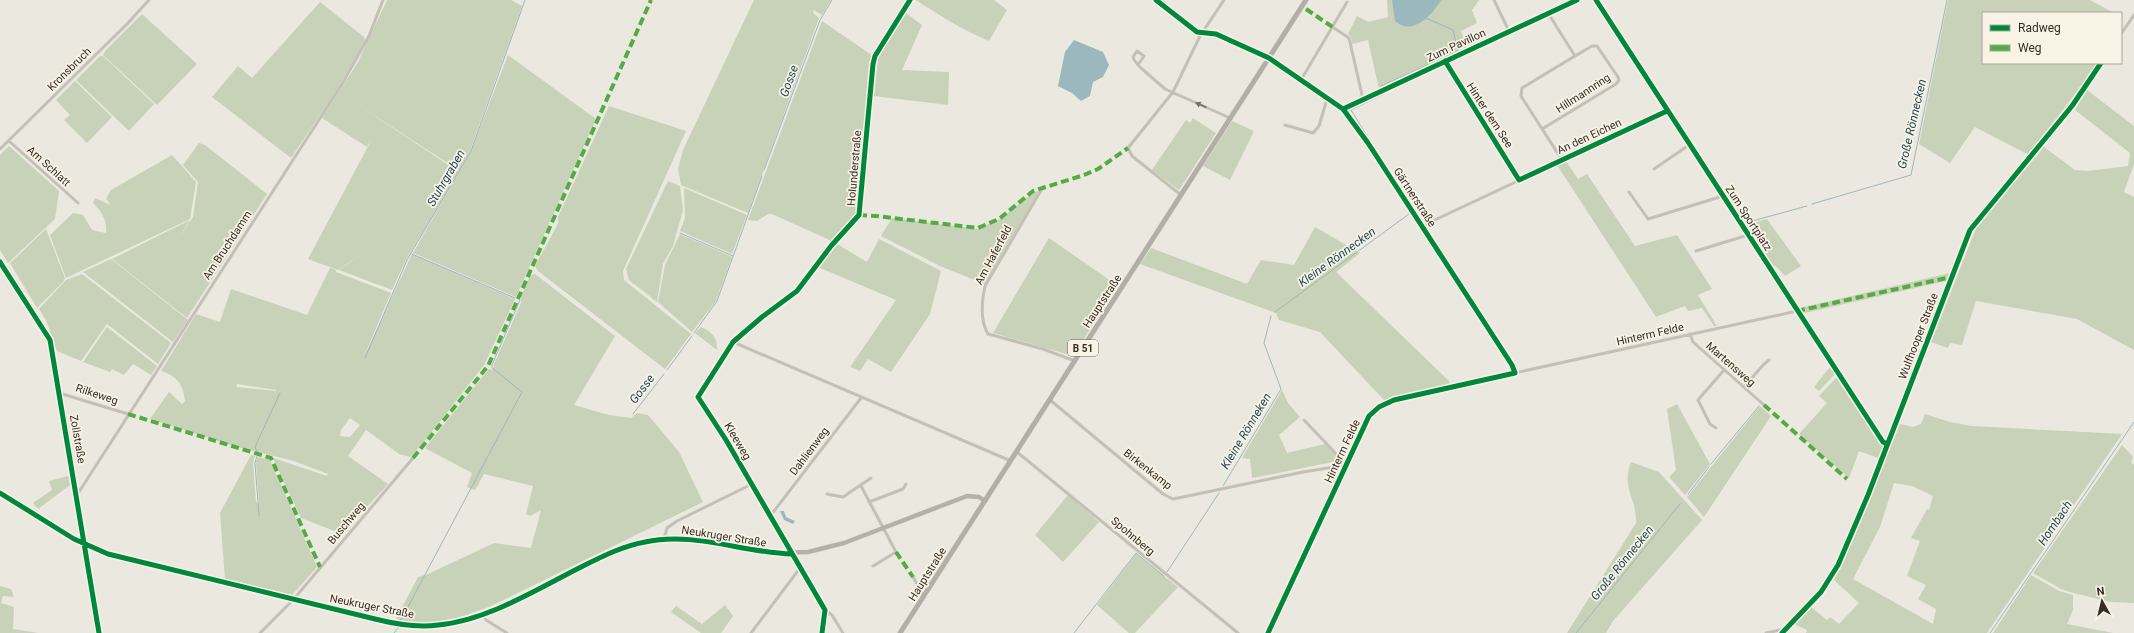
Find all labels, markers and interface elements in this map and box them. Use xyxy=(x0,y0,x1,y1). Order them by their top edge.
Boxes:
legend xyxy=(1982,12,2122,64)
text: Radweg xyxy=(2018,21,2061,35)
street label: Zum Pavillon xyxy=(1425,26,1488,65)
text: Weg xyxy=(2018,41,2042,55)
street label: Kronsbruch xyxy=(45,45,94,94)
water label: Gosse xyxy=(777,63,801,99)
street label: Hillmannring xyxy=(1554,71,1613,116)
water label: Große Rönnecken xyxy=(1895,78,1929,170)
street label: Hinter dem See xyxy=(1464,80,1516,150)
one-way arrow xyxy=(1196,102,1207,108)
street label: An den Eichen xyxy=(1555,116,1623,157)
street label: Holunderstraße xyxy=(845,130,864,206)
street label: Am Schlatt xyxy=(24,144,73,189)
water label: Stuhrgraben xyxy=(424,147,468,209)
street label: Gärtnerstraße xyxy=(1391,165,1439,229)
street label: Zum Sportplatz xyxy=(1723,183,1775,254)
street label: Am Bruchdamm xyxy=(200,208,255,282)
street label: Am Haferfeld xyxy=(972,223,1014,287)
water label: Kleine Rönnecken xyxy=(1296,224,1378,290)
street label: Hauptstraße xyxy=(1080,272,1125,330)
street label: Wulfhooper Straße xyxy=(1896,291,1941,381)
street label: Hinterm Felde xyxy=(1615,320,1685,349)
street label: Martensweg xyxy=(1703,339,1758,389)
road number: B 51 xyxy=(1068,340,1098,356)
water label: Gosse xyxy=(627,372,657,406)
street label: Rilkeweg xyxy=(74,382,120,407)
water label: Kleine Rönneken xyxy=(1218,391,1274,471)
street label: Zollstraße xyxy=(67,414,88,465)
street label: Hinterm Felde xyxy=(1322,417,1363,485)
street label: Kleeweg xyxy=(721,420,754,462)
street label: Dahlienweg xyxy=(787,425,832,478)
street label: Birkenkamp xyxy=(1121,446,1175,492)
water label: Hombach xyxy=(2035,498,2075,548)
street label: Buschweg xyxy=(325,500,368,547)
street label: Spohnberg xyxy=(1108,514,1157,558)
street label: Neukruger Straße xyxy=(681,523,767,550)
water label: Große Rönnecken xyxy=(1588,523,1656,603)
street label: Hauptstraße xyxy=(906,545,949,604)
north arrow xyxy=(2082,581,2122,621)
text: N xyxy=(2096,585,2106,599)
street label: Neukruger Straße xyxy=(329,592,415,621)

